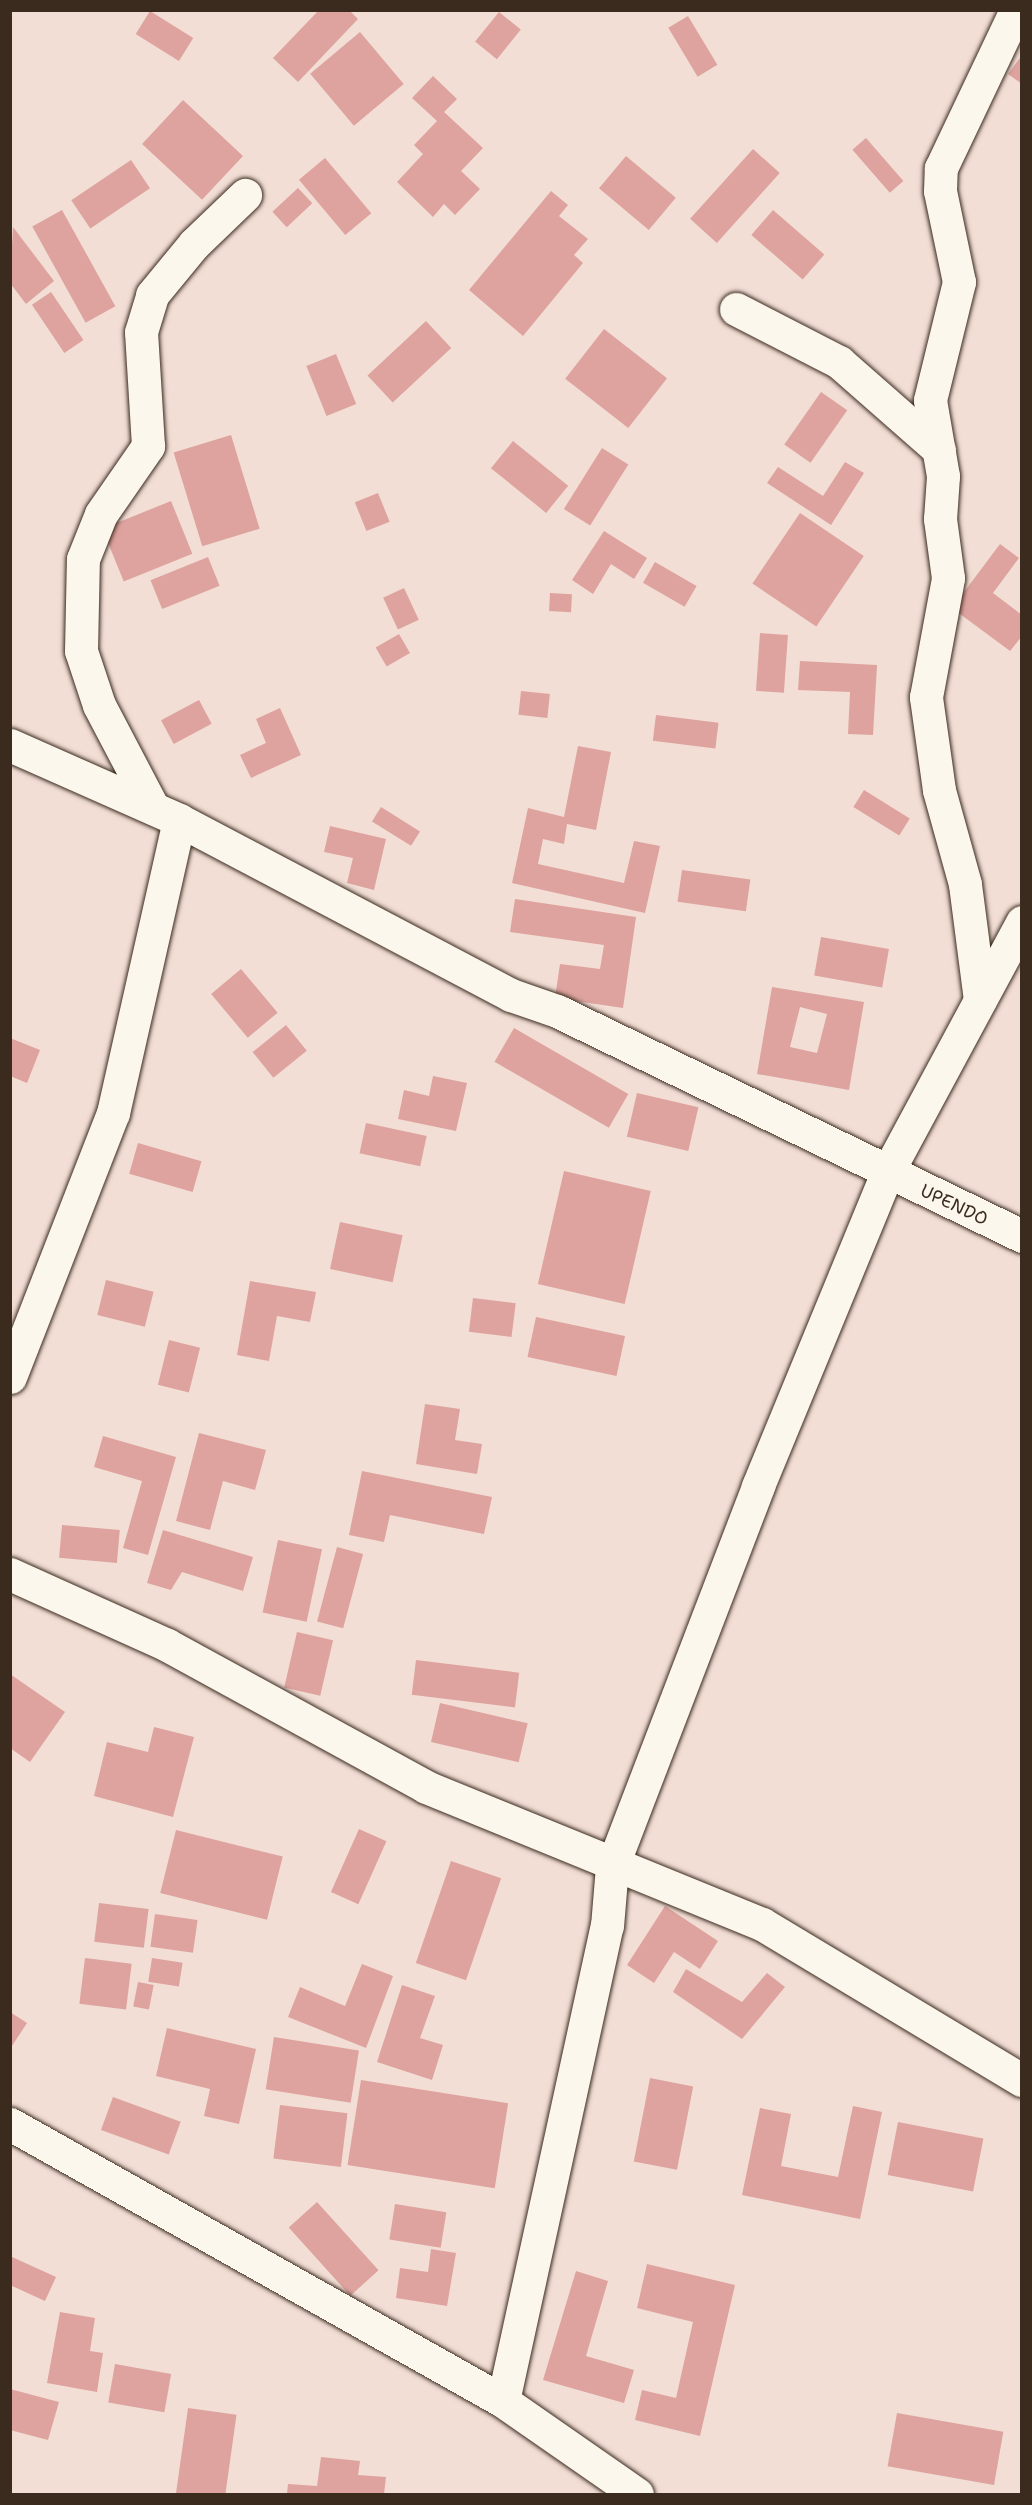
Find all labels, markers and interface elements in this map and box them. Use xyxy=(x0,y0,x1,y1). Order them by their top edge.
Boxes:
street label: UPENDO xyxy=(917,1180,991,1230)

